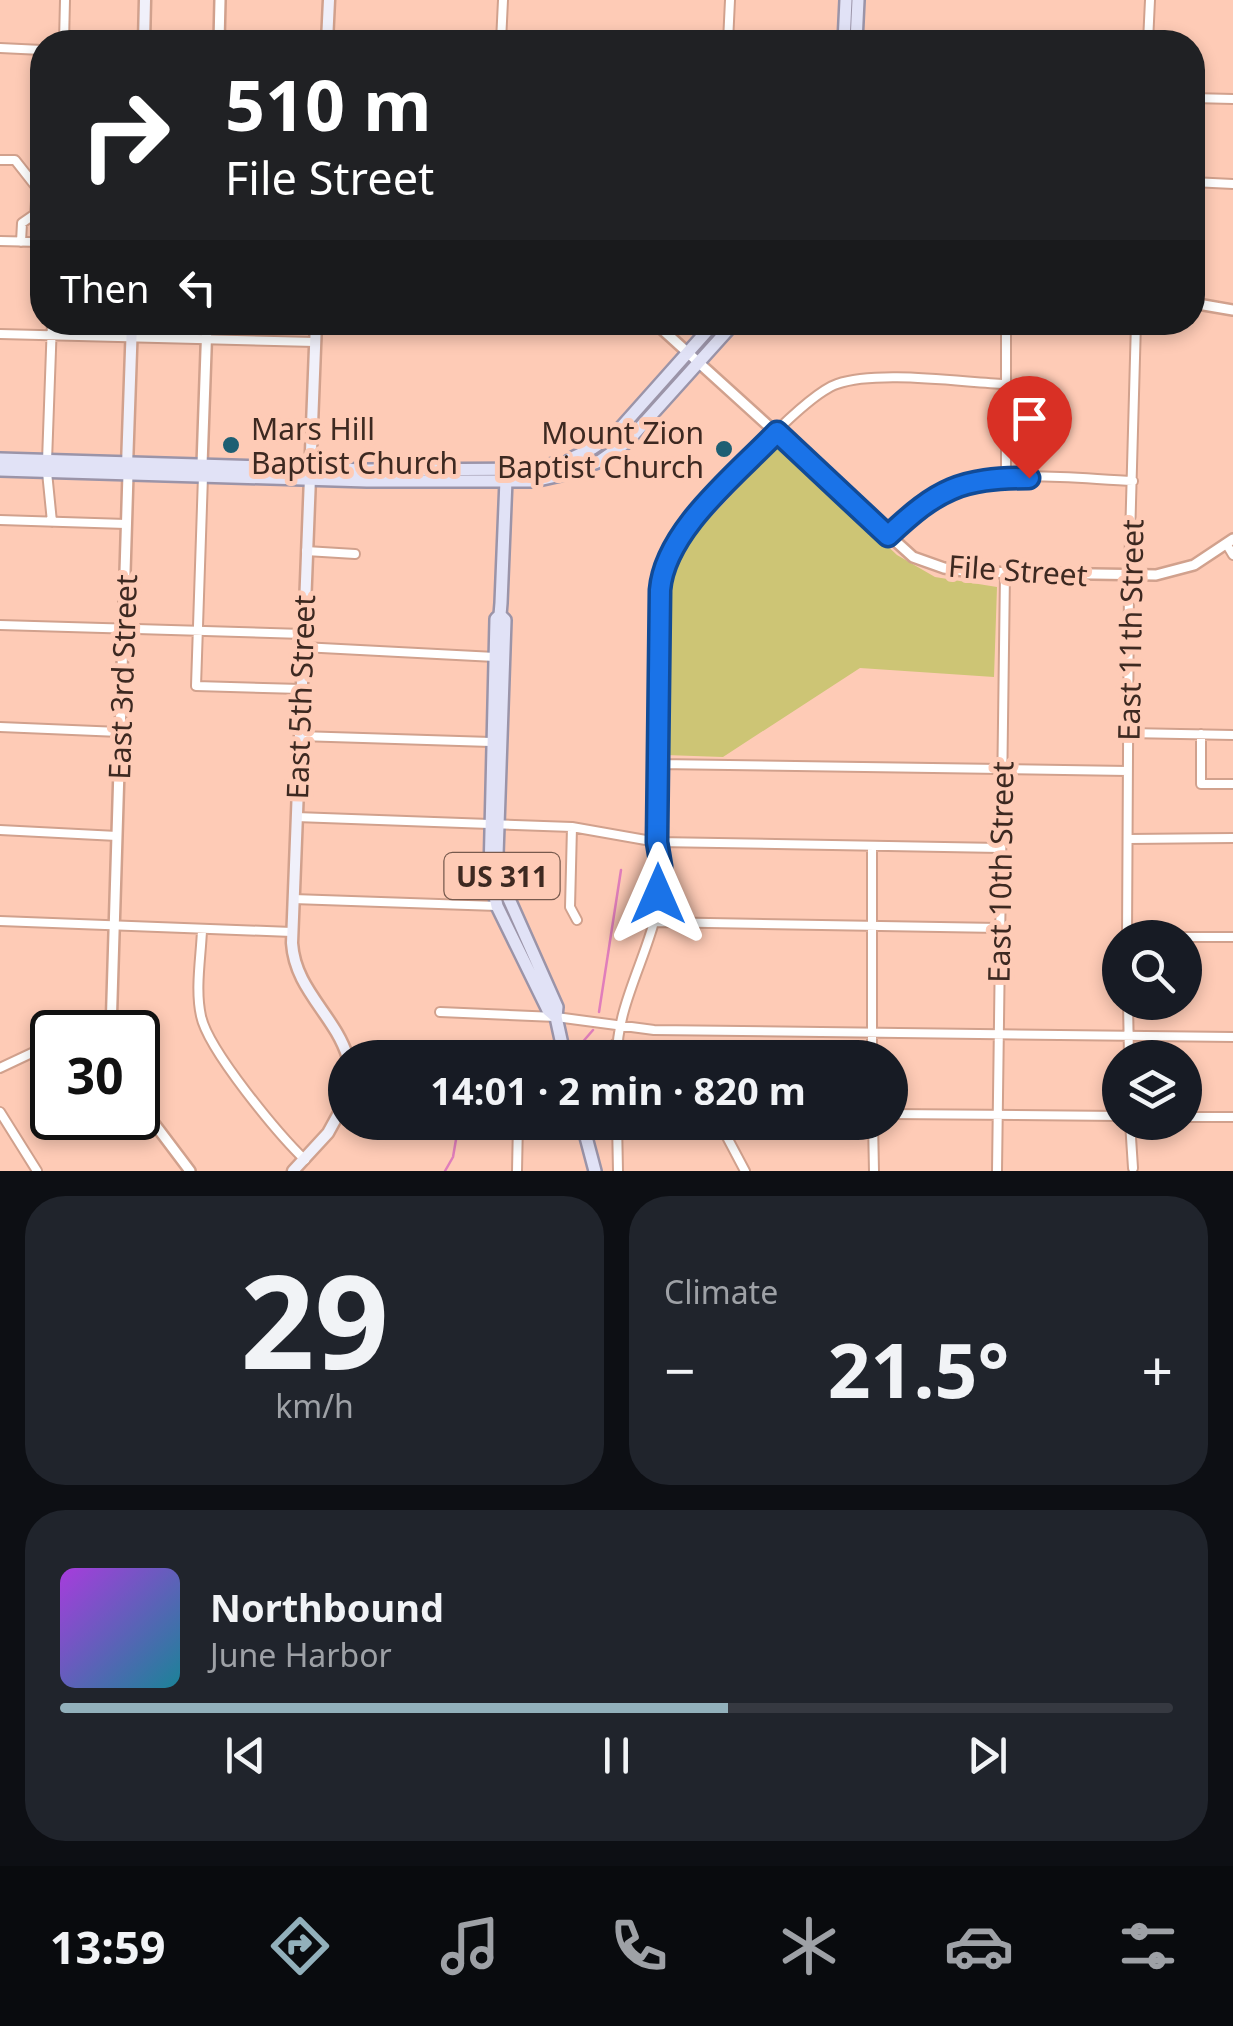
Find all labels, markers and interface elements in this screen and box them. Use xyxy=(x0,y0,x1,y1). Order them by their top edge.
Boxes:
text: 510 m xyxy=(225,56,432,152)
icon: right xyxy=(60,70,190,200)
text: File Street xyxy=(225,147,434,208)
icon: left xyxy=(170,260,225,315)
text: Then xyxy=(60,262,150,314)
pin xyxy=(987,376,1072,479)
icon: arrive xyxy=(1002,391,1057,446)
place label: Mars Hill Baptist Church xyxy=(251,408,458,483)
place label: Mount Zion Baptist Church xyxy=(497,412,704,487)
marker: Mars Hill Baptist Church xyxy=(220,434,242,456)
marker: Mount Zion Baptist Church xyxy=(713,438,735,460)
street label: East 11th Street xyxy=(1108,519,1152,741)
street label: File Street xyxy=(947,545,1089,595)
street label: East 3rd Street xyxy=(98,573,146,780)
street label: East 5th Street xyxy=(276,594,324,800)
street label: East 10th Street xyxy=(978,761,1022,983)
position arrow xyxy=(606,842,710,946)
road number: US 311 xyxy=(444,853,560,899)
map controls xyxy=(1102,920,1202,1140)
button: search xyxy=(1102,920,1202,1020)
speed limit sign: 30 xyxy=(30,1010,160,1140)
button: layers xyxy=(1102,1040,1202,1140)
text: 14:01 · 2 min · 820 m xyxy=(430,1064,806,1116)
text: 29 xyxy=(240,1230,389,1407)
text: Climate xyxy=(664,1270,778,1313)
text: 21.5° xyxy=(828,1318,1009,1420)
text: − xyxy=(664,1332,695,1407)
text: + xyxy=(1142,1332,1173,1407)
text: km/h xyxy=(275,1384,354,1427)
text: Northbound xyxy=(210,1581,444,1633)
text: June Harbor xyxy=(210,1633,392,1676)
icon: previous xyxy=(218,1728,273,1783)
icon: pause xyxy=(589,1728,644,1783)
icon: next xyxy=(960,1728,1015,1783)
icon: directions xyxy=(265,1911,335,1981)
icon: music xyxy=(435,1911,505,1981)
icon: phone xyxy=(604,1911,674,1981)
icon: climate xyxy=(774,1911,844,1981)
icon: car xyxy=(944,1911,1014,1981)
icon: filters xyxy=(1113,1911,1183,1981)
text: 13:59 xyxy=(50,1916,165,1977)

